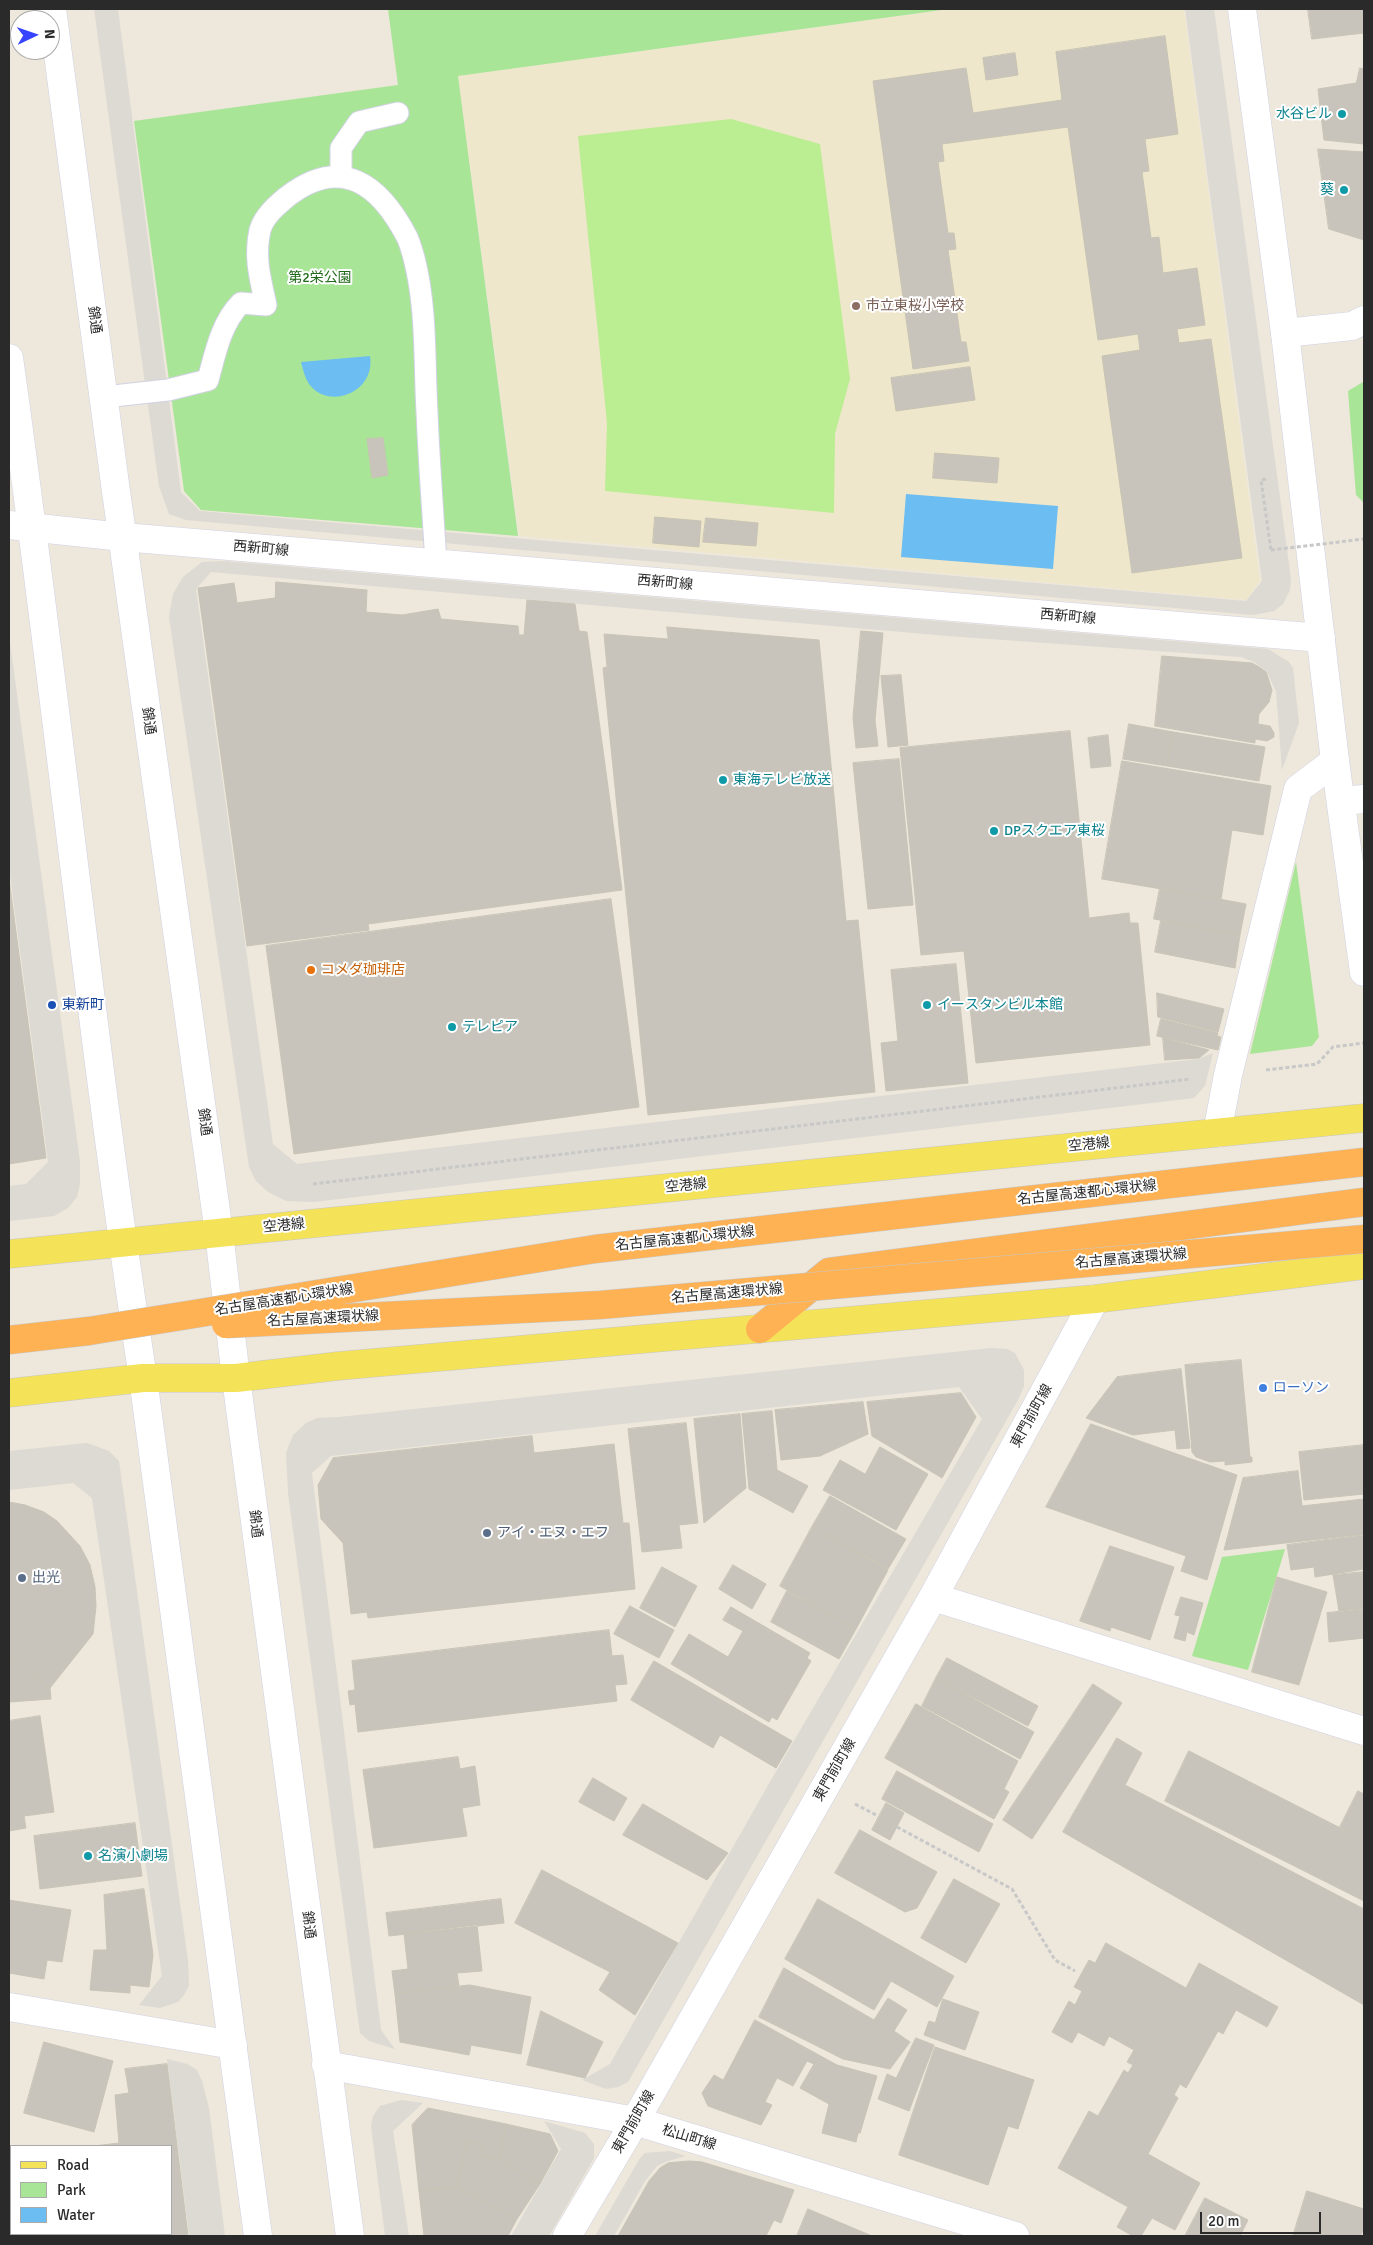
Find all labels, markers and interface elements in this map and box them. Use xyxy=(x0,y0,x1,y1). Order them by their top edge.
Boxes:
north arrow xyxy=(10,10,60,60)
text: N xyxy=(41,29,58,40)
place label: 水谷ビル xyxy=(1276,106,1332,122)
marker: 水谷ビル xyxy=(1336,108,1348,120)
place label: 葵 xyxy=(1320,182,1334,198)
marker: 葵 xyxy=(1338,184,1350,196)
park label: 第2栄公園 xyxy=(288,270,352,286)
place label: 市立東桜小学校 xyxy=(866,298,964,314)
marker: 市立東桜小学校 xyxy=(850,300,862,312)
street label: 錦通 xyxy=(84,305,104,335)
street label: 西新町線 xyxy=(232,538,290,560)
street label: 西新町線 xyxy=(636,572,694,594)
street label: 西新町線 xyxy=(1039,606,1097,628)
street label: 錦通 xyxy=(138,706,158,736)
place label: 東海テレビ放送 xyxy=(733,772,831,788)
marker: 東海テレビ放送 xyxy=(717,774,729,786)
place label: DPスクエア東桜 xyxy=(1004,823,1105,839)
marker: DPスクエア東桜 xyxy=(988,825,1000,837)
place label: コメダ珈琲店 xyxy=(321,962,405,978)
marker: コメダ珈琲店 xyxy=(305,964,317,976)
place label: 東新町 xyxy=(62,997,104,1013)
place label: イースタンビル本館 xyxy=(937,997,1063,1013)
marker: 東新町 xyxy=(46,999,58,1011)
marker: イースタンビル本館 xyxy=(921,999,933,1011)
place label: テレピア xyxy=(462,1019,518,1035)
marker: テレピア xyxy=(446,1021,458,1033)
street label: 錦通 xyxy=(194,1107,214,1137)
street label: 空港線 xyxy=(1067,1134,1111,1156)
street label: 空港線 xyxy=(664,1175,708,1197)
street label: 名古屋高速都心環状線 xyxy=(1017,1177,1157,1209)
street label: 空港線 xyxy=(262,1215,306,1237)
street label: 名古屋高速都心環状線 xyxy=(615,1223,755,1255)
street label: 名古屋高速環状線 xyxy=(1074,1246,1188,1272)
street label: 名古屋高速都心環状線 xyxy=(214,1281,354,1319)
street label: 名古屋高速環状線 xyxy=(670,1281,784,1307)
street label: 名古屋高速環状線 xyxy=(267,1308,379,1330)
place label: ローソン xyxy=(1273,1380,1329,1396)
street label: 東門前町線 xyxy=(1008,1381,1056,1451)
marker: ローソン xyxy=(1257,1382,1269,1394)
street label: 錦通 xyxy=(245,1509,265,1539)
place label: アイ・エヌ・エフ xyxy=(497,1525,609,1541)
marker: アイ・エヌ・エフ xyxy=(481,1527,493,1539)
place label: 出光 xyxy=(32,1570,60,1586)
marker: 出光 xyxy=(16,1572,28,1584)
street label: 東門前町線 xyxy=(810,1735,860,1805)
place label: 名演小劇場 xyxy=(98,1848,168,1864)
marker: 名演小劇場 xyxy=(82,1850,94,1862)
street label: 錦通 xyxy=(298,1910,318,1940)
street label: 東門前町線 xyxy=(609,2087,659,2157)
street label: 松山町線 xyxy=(660,2122,718,2154)
legend xyxy=(10,2145,172,2235)
text: Road xyxy=(57,2156,89,2174)
text: Park xyxy=(57,2181,86,2199)
scale bar xyxy=(1203,2202,1324,2234)
text: Water xyxy=(57,2206,95,2224)
text: 20 m xyxy=(1208,2212,1239,2230)

